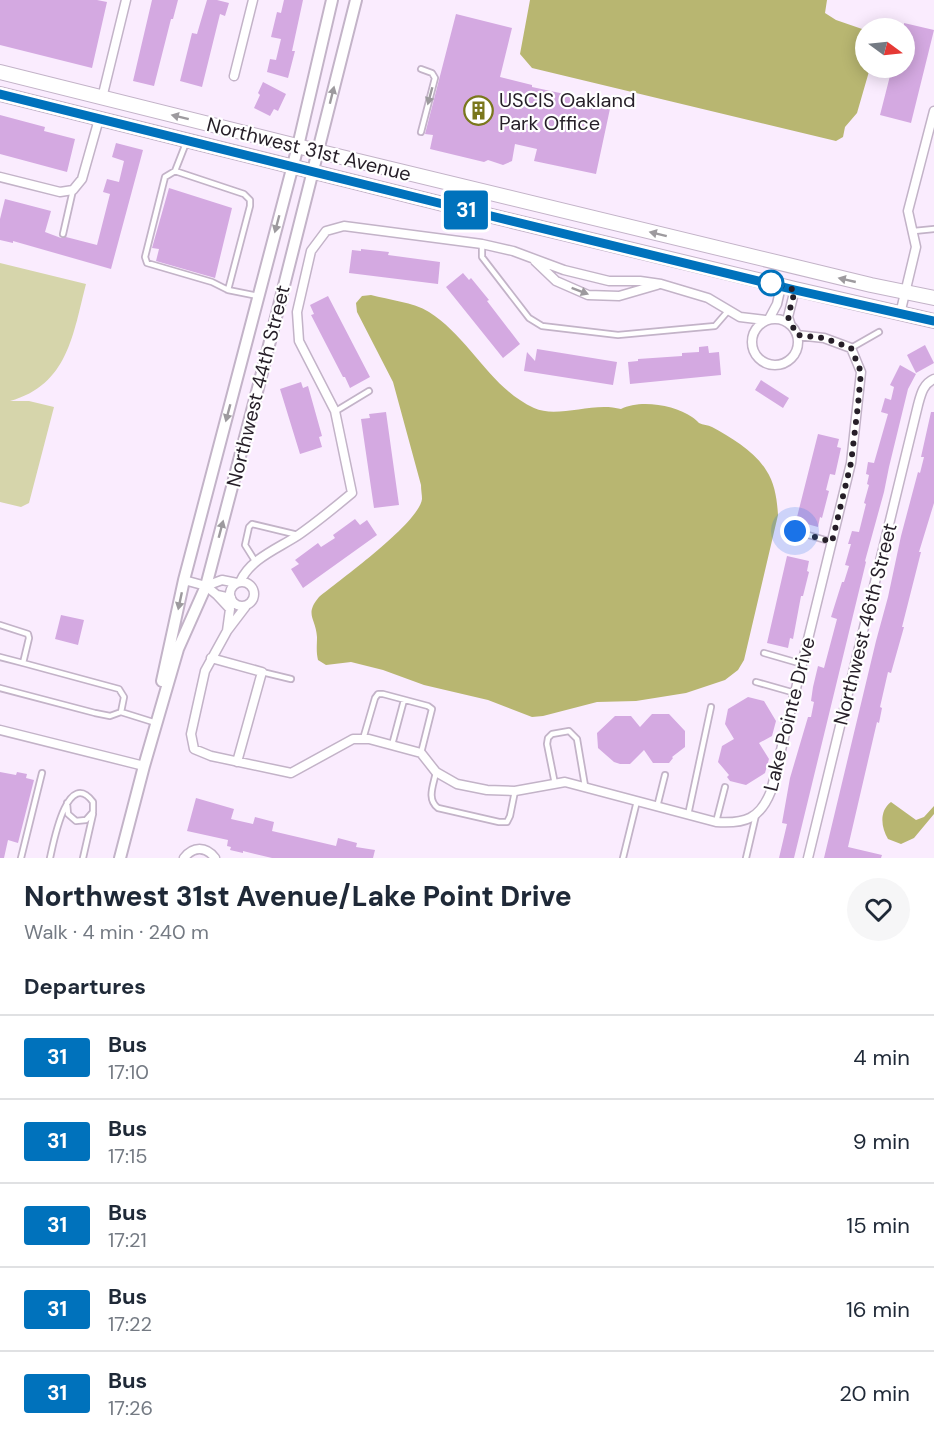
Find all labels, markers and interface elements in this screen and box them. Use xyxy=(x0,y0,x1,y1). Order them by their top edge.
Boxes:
north arrow xyxy=(855,18,915,78)
map controls xyxy=(855,18,915,78)
one-way arrow xyxy=(327,86,337,104)
one-way arrow xyxy=(425,87,434,105)
place label: USCIS Oakland Park Office xyxy=(499,87,635,136)
building icon: USCIS Oakland Park Office xyxy=(462,95,494,127)
one-way arrow xyxy=(171,111,189,121)
street label: Northwest 31st Avenue xyxy=(204,111,414,187)
line badge: 31 xyxy=(439,190,493,230)
text: 31 xyxy=(456,196,476,224)
one-way arrow xyxy=(272,215,281,233)
one-way arrow xyxy=(648,229,667,238)
unlabelled marker xyxy=(758,270,784,296)
one-way arrow xyxy=(838,274,857,284)
street label: Northwest 44th Street xyxy=(220,282,296,490)
one-way arrow xyxy=(571,287,589,296)
one-way arrow xyxy=(223,404,232,422)
your location xyxy=(780,516,810,546)
one-way arrow xyxy=(217,520,226,538)
street label: Northwest 46th Street xyxy=(827,520,903,728)
one-way arrow xyxy=(174,592,184,611)
street label: Lake Pointe Drive xyxy=(757,634,821,794)
text: Northwest 31st Avenue/Lake Point Drive xyxy=(24,878,572,915)
button: heart xyxy=(847,878,910,941)
text: Walk · 4 min · 240 m xyxy=(24,919,209,945)
text: Departures xyxy=(24,972,146,1001)
text: Bus xyxy=(108,1030,147,1059)
text: 31 xyxy=(47,1043,67,1071)
text: 4 min xyxy=(853,1043,910,1072)
text: 17:10 xyxy=(108,1059,149,1085)
text: Bus xyxy=(108,1114,147,1143)
text: 31 xyxy=(47,1127,67,1155)
text: 9 min xyxy=(853,1127,910,1156)
text: 17:15 xyxy=(108,1143,147,1169)
text: Bus xyxy=(108,1198,147,1227)
text: 31 xyxy=(47,1211,67,1239)
text: 15 min xyxy=(846,1211,910,1240)
text: 17:21 xyxy=(108,1227,147,1253)
text: Bus xyxy=(108,1282,147,1311)
text: 31 xyxy=(47,1295,67,1323)
text: 16 min xyxy=(846,1295,910,1324)
text: 17:22 xyxy=(108,1311,152,1337)
text: Bus xyxy=(108,1366,147,1395)
text: 31 xyxy=(47,1379,67,1407)
text: 20 min xyxy=(839,1379,910,1408)
text: 17:26 xyxy=(108,1395,153,1421)

